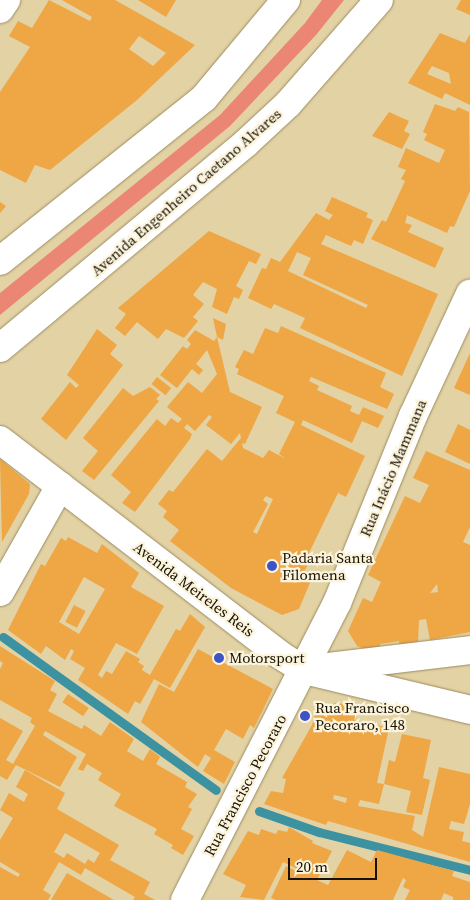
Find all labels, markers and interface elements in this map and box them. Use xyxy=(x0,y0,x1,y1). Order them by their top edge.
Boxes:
street label: Avenida Engenheiro Caetano Alvares xyxy=(87,104,285,280)
street label: Rua Inácio Mammana xyxy=(356,397,430,539)
street label: Avenida Meireles Reis xyxy=(130,538,258,640)
place label: Padaria Santa Filomena xyxy=(282,548,373,583)
marker: Padaria Santa Filomena xyxy=(266,560,278,572)
place label: Motorsport xyxy=(229,649,304,667)
marker: Motorsport xyxy=(213,652,225,664)
place label: Rua Francisco Pecoraro, 148 xyxy=(315,698,410,733)
marker: Rua Francisco Pecoraro, 148 xyxy=(299,710,311,722)
street label: Rua Francisco Pecoraro xyxy=(200,711,290,859)
scale bar xyxy=(290,848,379,880)
text: 20 m xyxy=(296,856,328,877)

